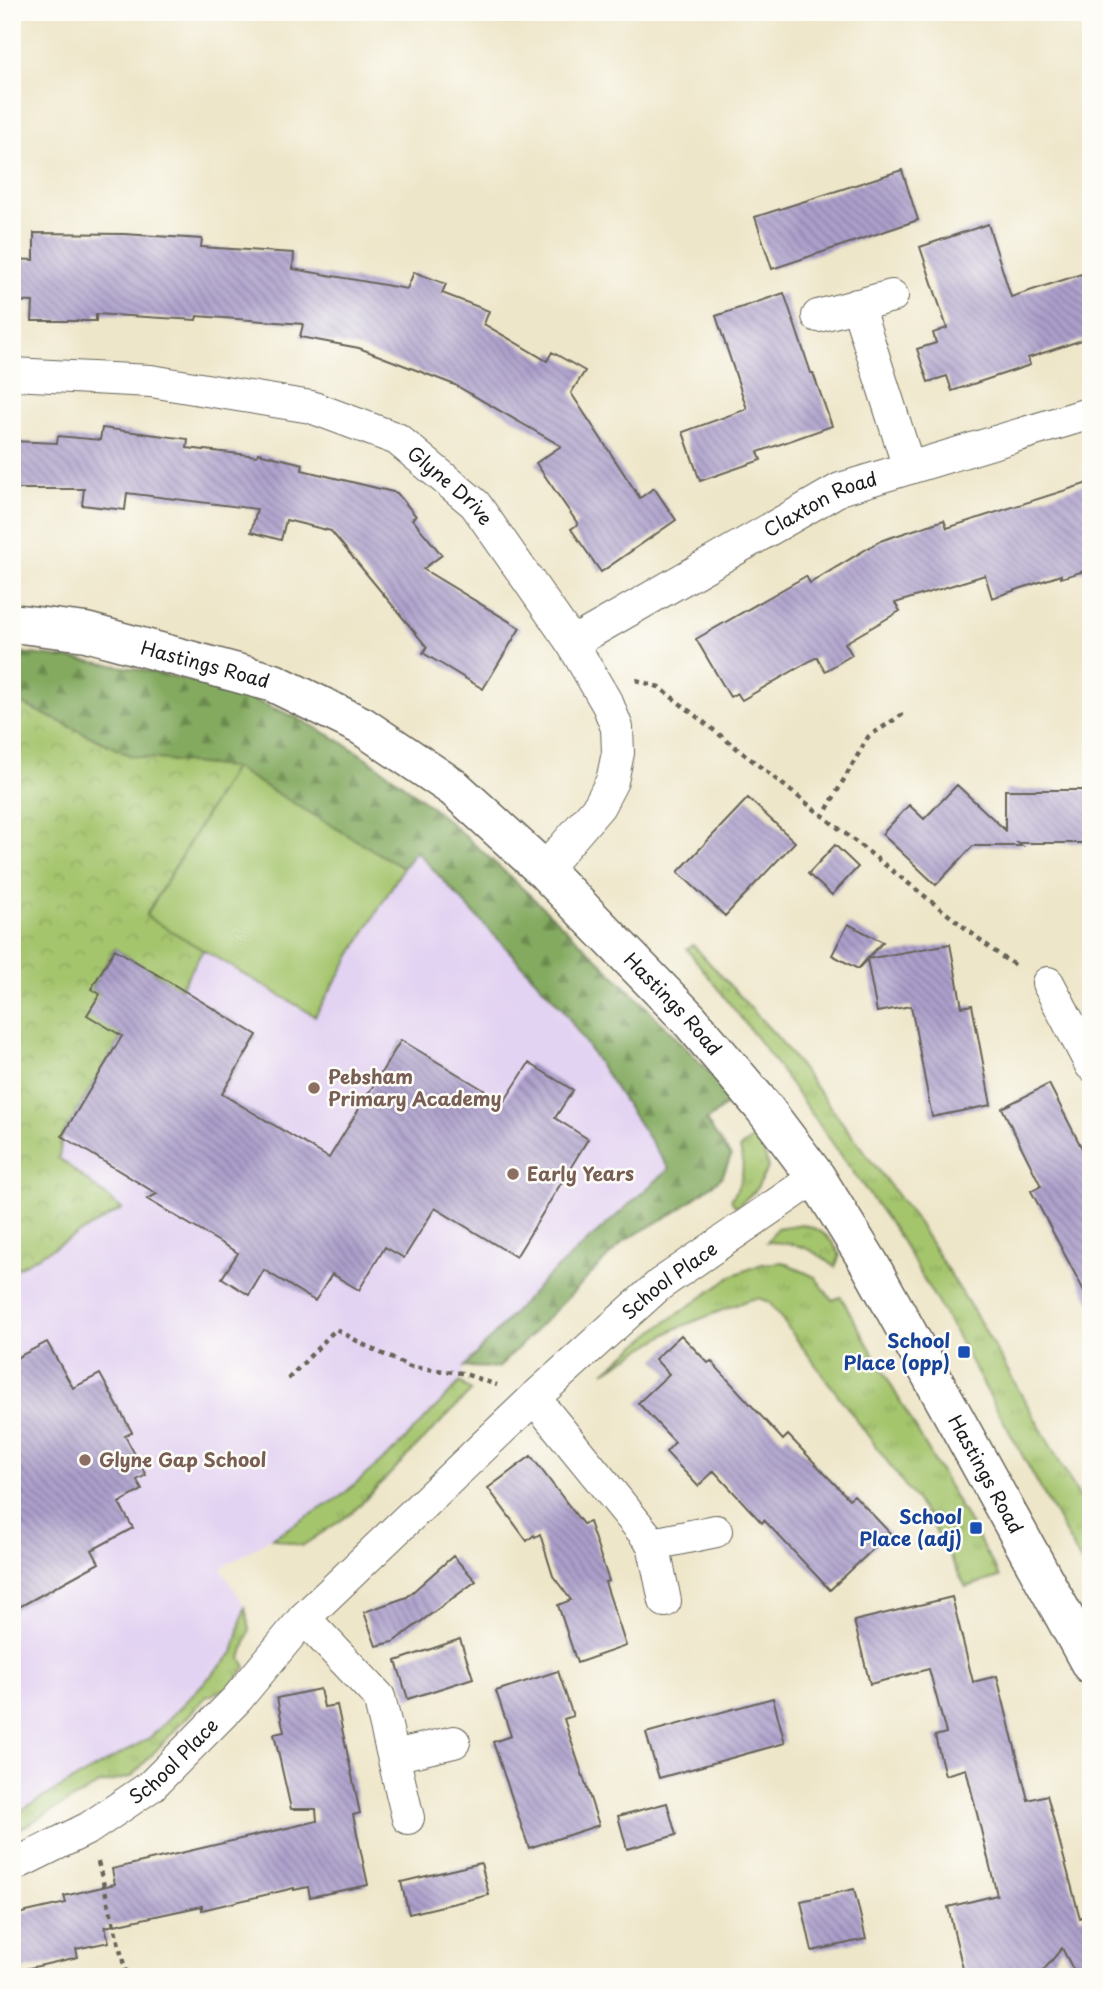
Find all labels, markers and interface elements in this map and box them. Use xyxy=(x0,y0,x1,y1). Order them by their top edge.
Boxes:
street label: Glyne Drive xyxy=(402,439,501,530)
street label: Claxton Road xyxy=(758,464,880,543)
street label: Hastings Road xyxy=(138,633,273,694)
street label: Hastings Road xyxy=(618,945,729,1061)
place label: Pebsham Primary Academy xyxy=(328,1062,502,1112)
marker: Pebsham Primary Academy xyxy=(306,1080,322,1096)
place label: Early Years xyxy=(527,1159,634,1187)
marker: Early Years xyxy=(505,1166,521,1182)
street label: School Place xyxy=(615,1234,723,1326)
place label: School Place (opp) xyxy=(844,1326,950,1376)
marker: School Place (opp) xyxy=(956,1344,972,1360)
street label: Hastings Road xyxy=(942,1409,1031,1538)
place label: Glyne Gap School xyxy=(99,1445,267,1473)
marker: Glyne Gap School xyxy=(77,1452,93,1468)
place label: School Place (adj) xyxy=(859,1502,962,1552)
marker: School Place (adj) xyxy=(968,1520,984,1536)
street label: School Place xyxy=(123,1711,224,1810)

